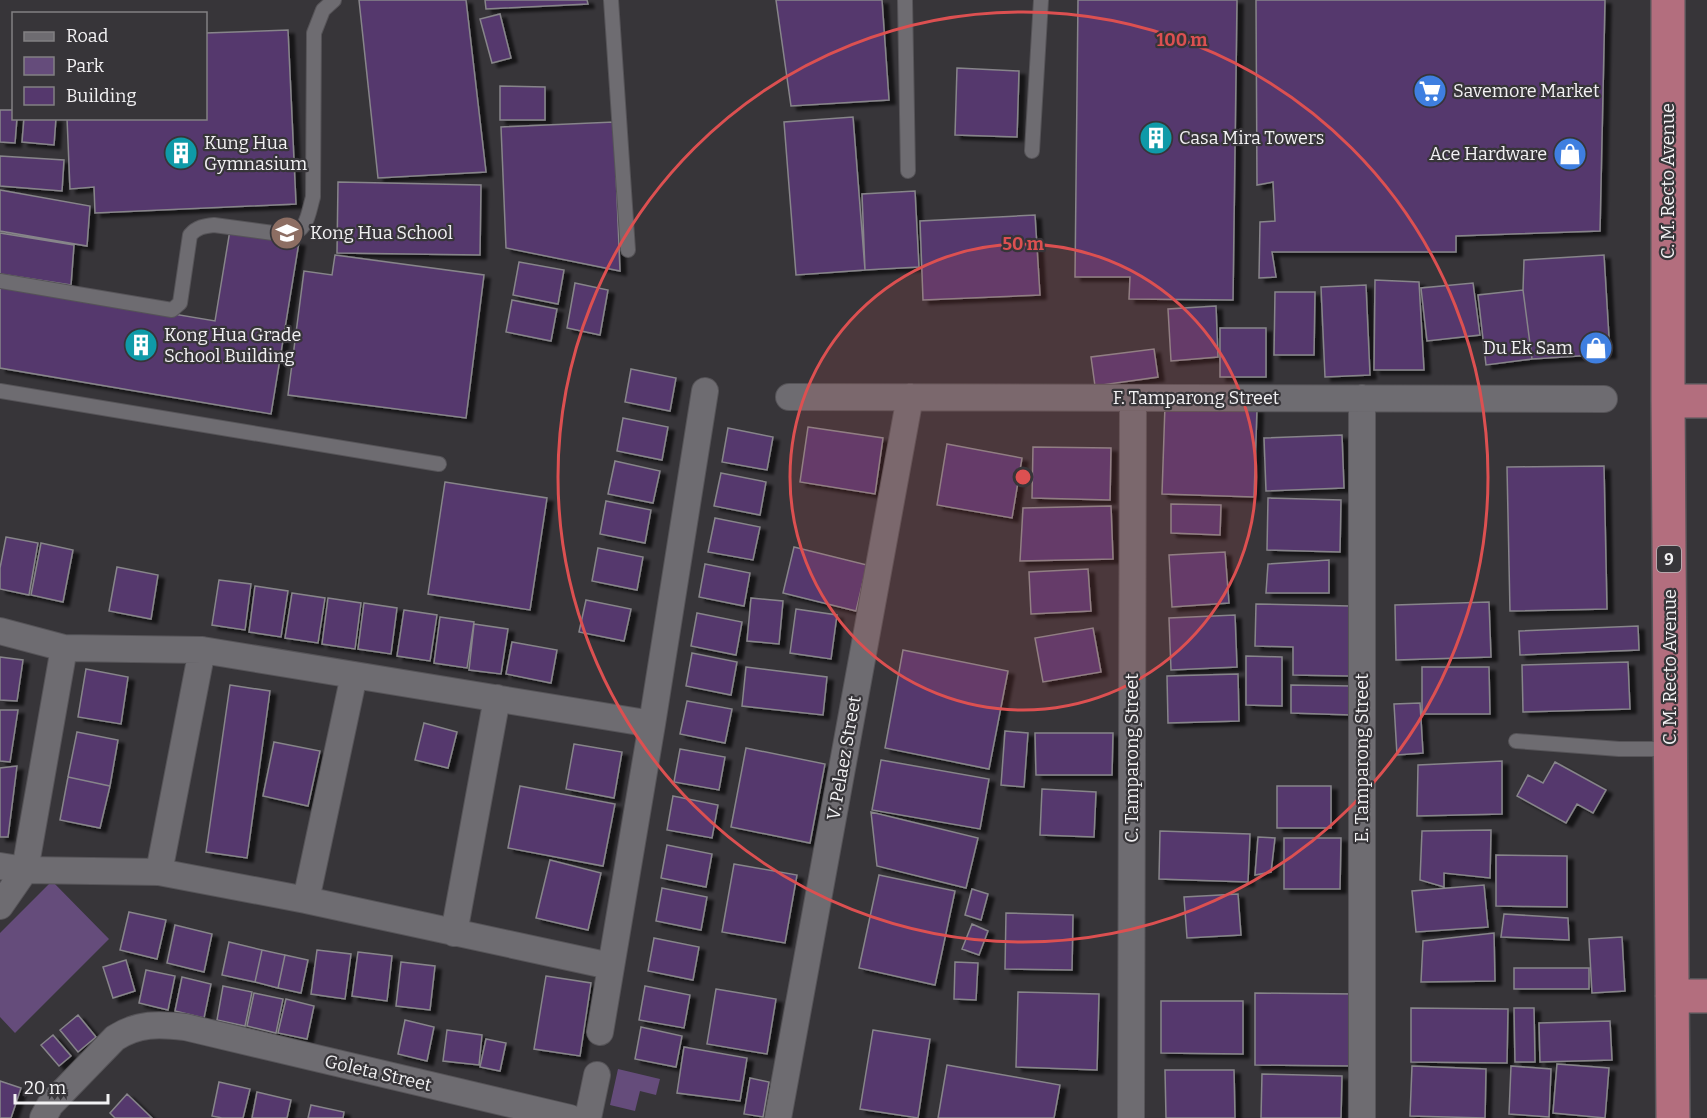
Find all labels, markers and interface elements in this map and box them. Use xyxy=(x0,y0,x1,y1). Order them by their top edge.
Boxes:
legend xyxy=(12,12,207,120)
text: Road xyxy=(66,25,109,47)
text: 100 m xyxy=(1156,29,1208,51)
text: Park xyxy=(66,55,105,77)
supermarket icon: Savemore Market xyxy=(1412,73,1448,109)
place label: Savemore Market xyxy=(1453,80,1600,102)
text: Building xyxy=(66,85,137,107)
street label: C. M. Recto Avenue xyxy=(1657,103,1679,259)
building icon: Casa Mira Towers xyxy=(1138,120,1174,156)
place label: Casa Mira Towers xyxy=(1179,127,1324,149)
place label: Kung Hua Gymnasium xyxy=(204,132,307,175)
building icon: Kung Hua Gymnasium xyxy=(163,135,199,171)
shop icon: Ace Hardware xyxy=(1552,136,1588,172)
place label: Ace Hardware xyxy=(1429,143,1547,165)
school or university icon: Kong Hua School xyxy=(269,215,305,251)
place label: Kong Hua School xyxy=(310,222,453,244)
text: 50 m xyxy=(1002,233,1044,255)
place label: Kong Hua Grade School Building xyxy=(164,324,301,367)
building icon: Kong Hua Grade School Building xyxy=(123,327,159,363)
shop icon: Du Ek Sam xyxy=(1578,330,1614,366)
place label: Du Ek Sam xyxy=(1483,337,1573,359)
street label: F. Tamparong Street xyxy=(1113,387,1280,409)
centre of rings xyxy=(1013,467,1033,487)
road number: 9 xyxy=(1657,546,1681,572)
street label: C. M. Recto Avenue xyxy=(1659,589,1681,745)
street label: C. Tamparong Street xyxy=(1121,673,1143,843)
street label: E. Tamparong Street xyxy=(1351,673,1373,843)
street label: V. Pelaez Street xyxy=(822,694,866,822)
street label: Goleta Street xyxy=(322,1050,434,1096)
scale bar xyxy=(15,1067,108,1105)
text: 20 m xyxy=(24,1077,66,1099)

